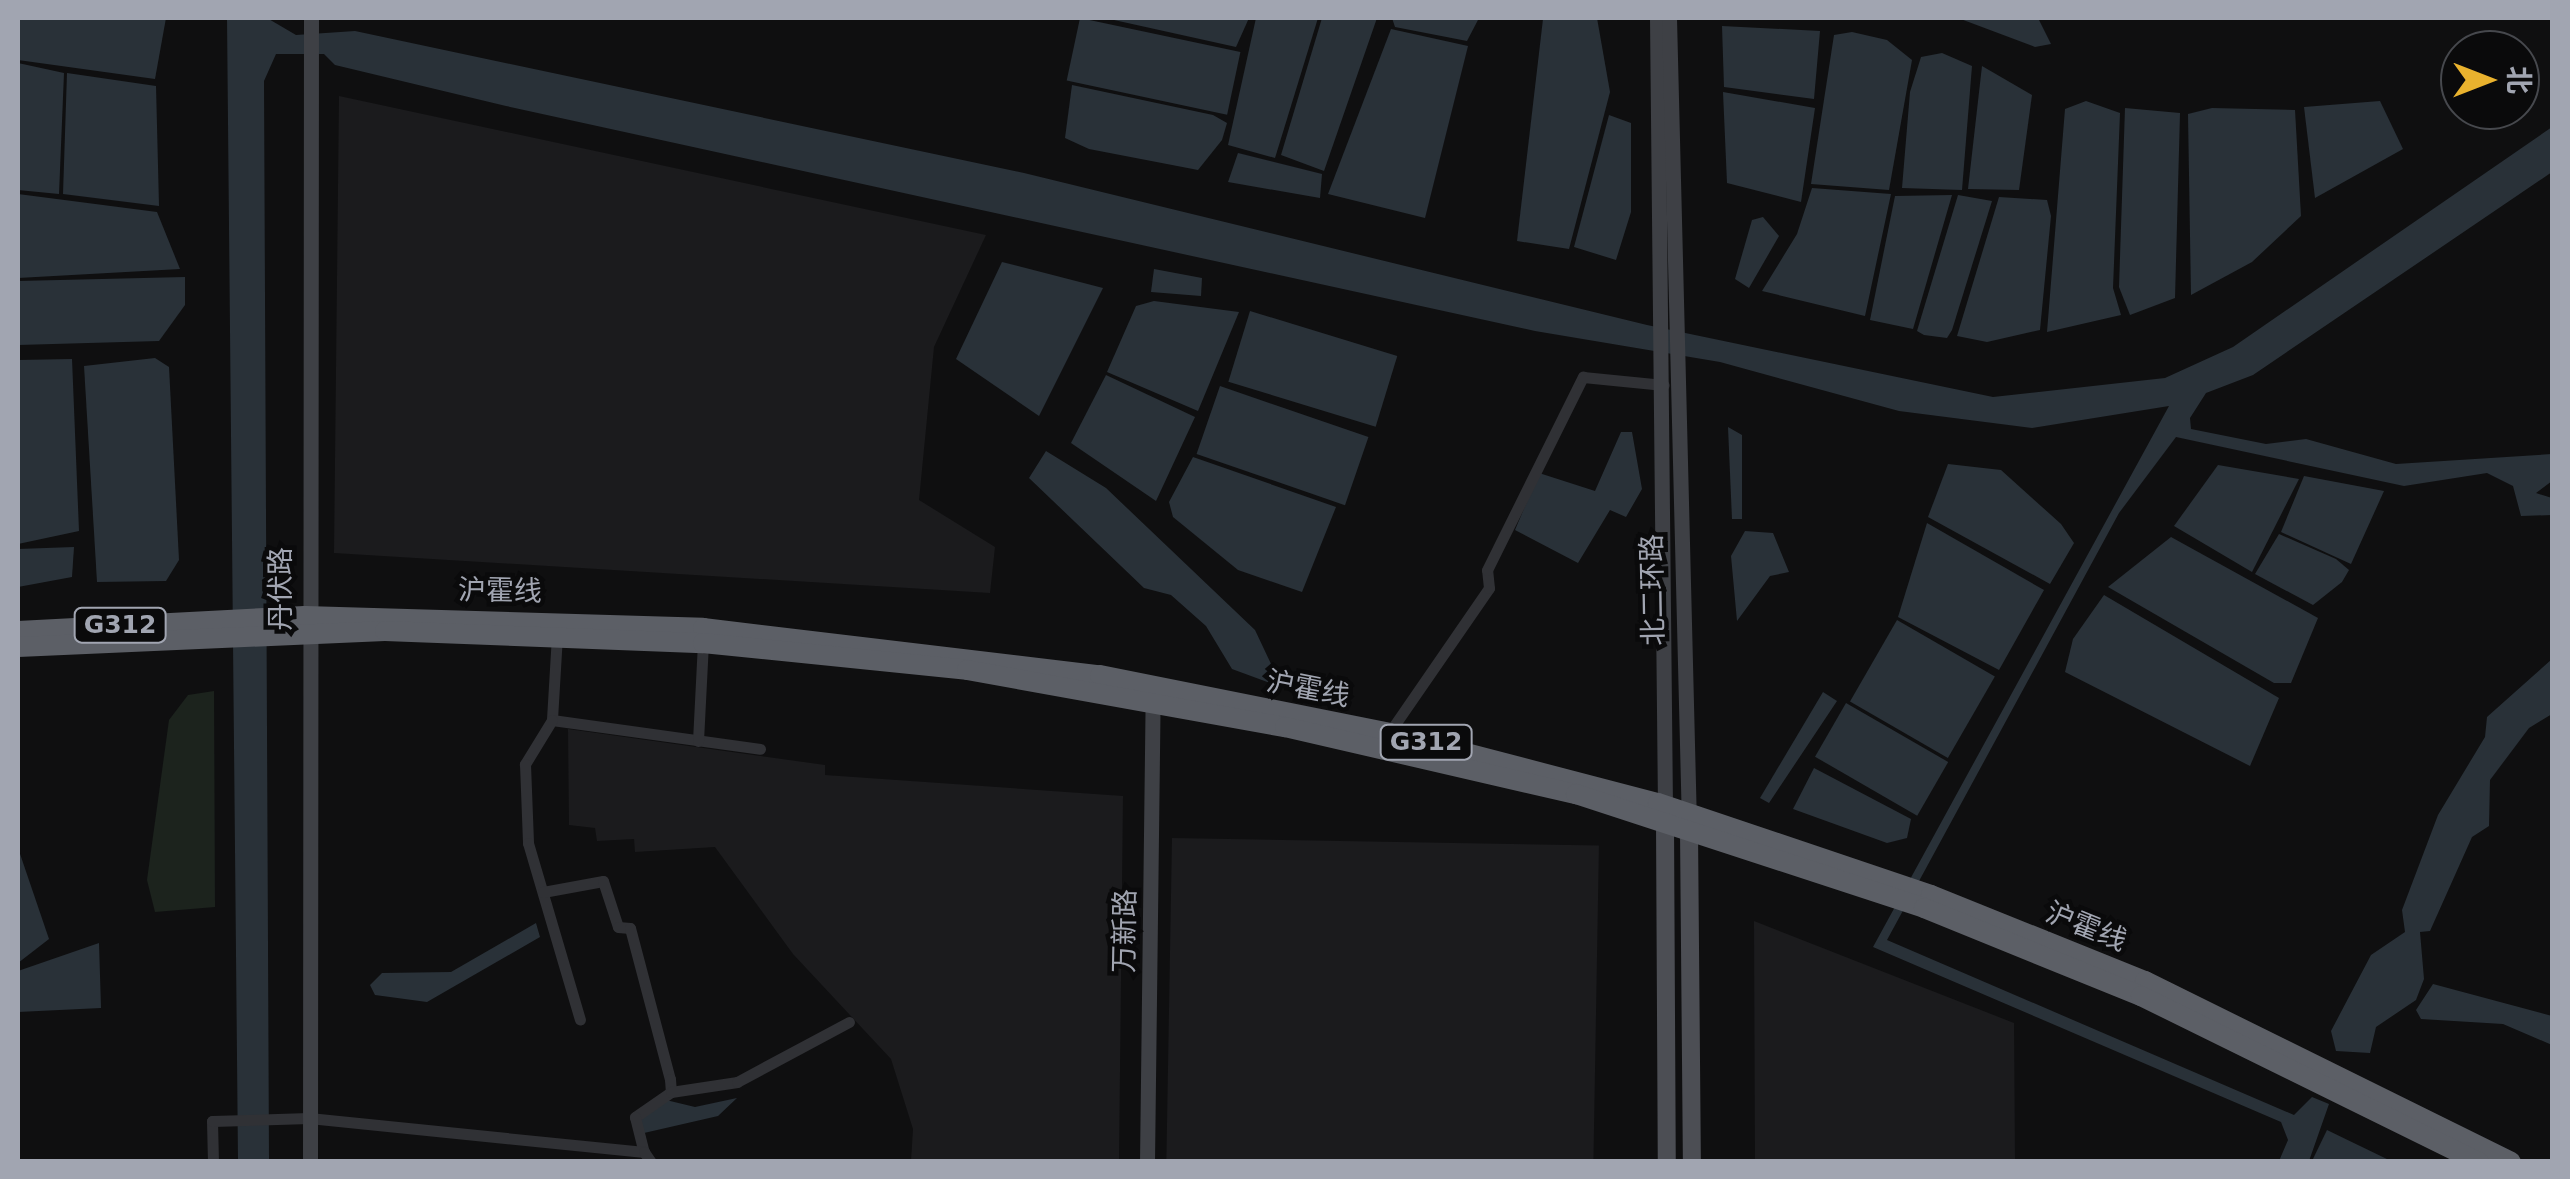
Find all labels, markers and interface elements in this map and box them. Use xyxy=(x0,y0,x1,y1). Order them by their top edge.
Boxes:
north arrow xyxy=(2440,30,2540,130)
text: 北 xyxy=(2502,66,2535,94)
street label: 北二环路 xyxy=(1635,534,1671,646)
street label: 丹伏路 xyxy=(264,547,298,631)
street label: 沪霍线 xyxy=(458,573,542,609)
road number: G312 xyxy=(72,605,168,645)
street label: 沪霍线 xyxy=(1264,664,1352,714)
road number: G312 xyxy=(1378,722,1474,762)
street label: 万新路 xyxy=(1107,889,1143,973)
street label: 沪霍线 xyxy=(2041,896,2131,958)

